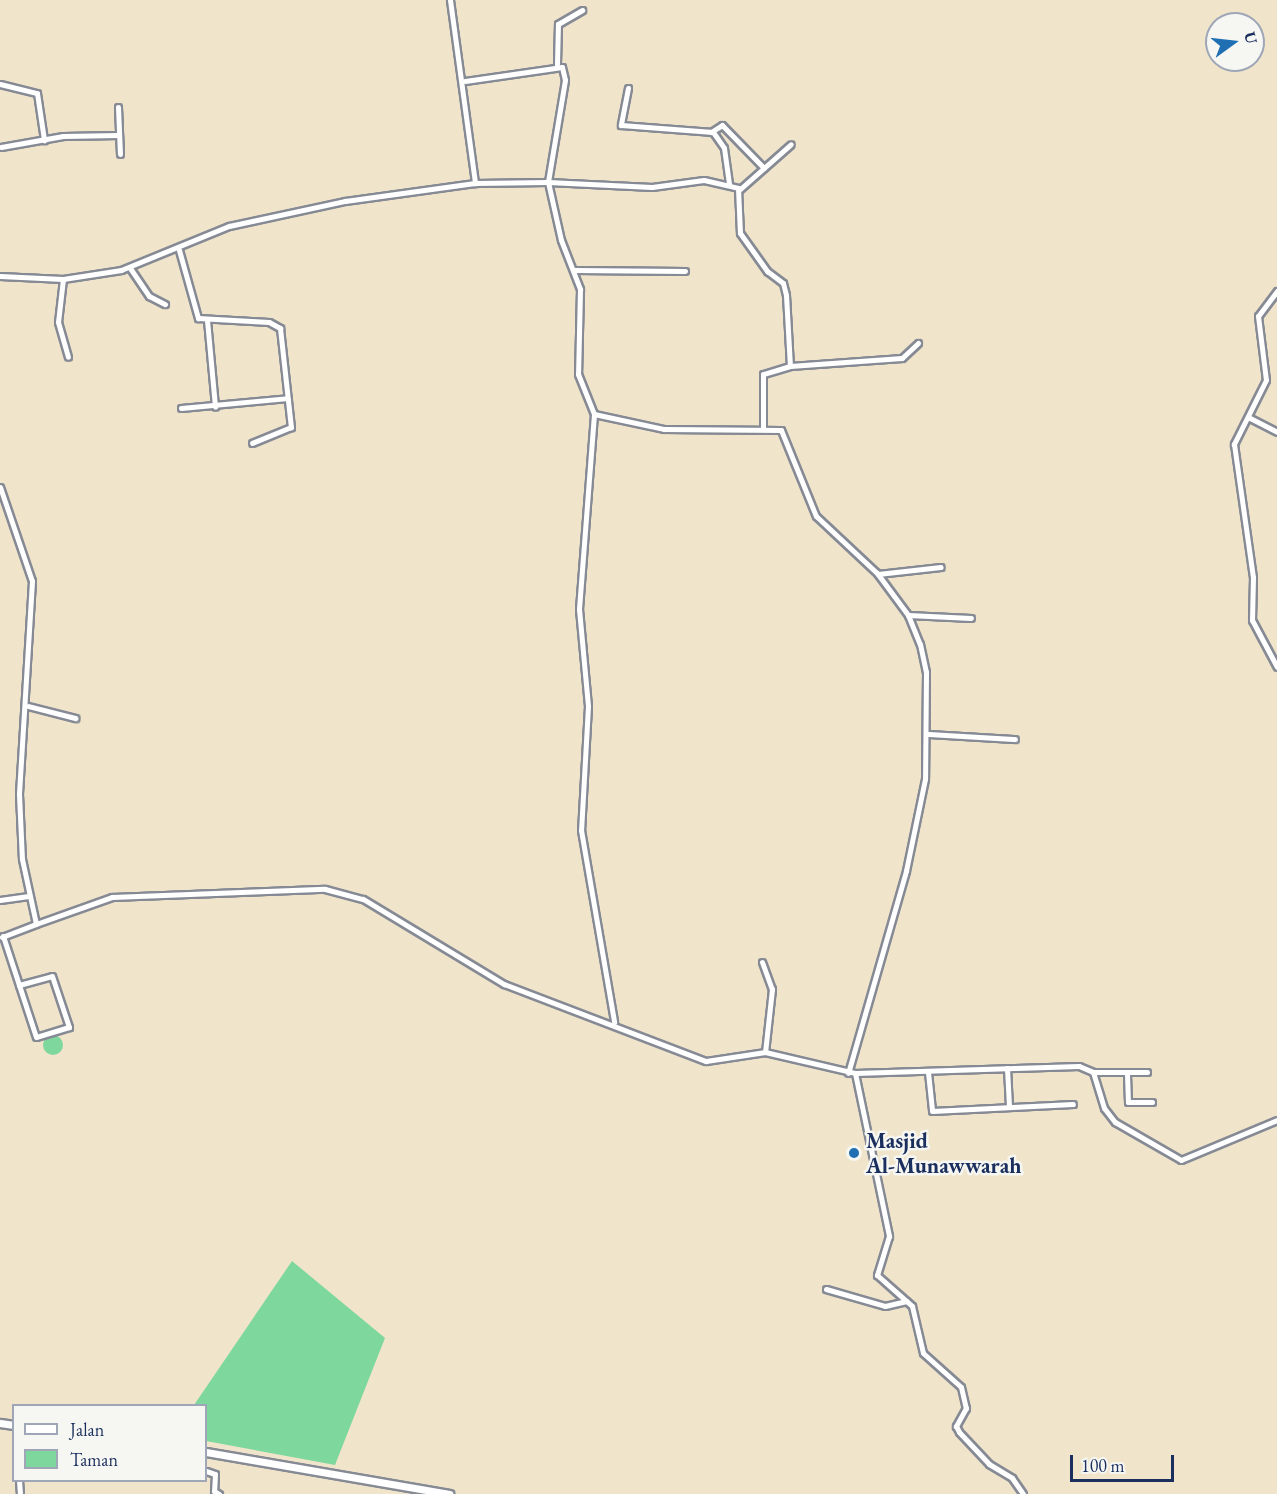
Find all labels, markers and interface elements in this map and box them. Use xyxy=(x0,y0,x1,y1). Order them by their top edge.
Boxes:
north arrow xyxy=(1205,12,1265,72)
text: U xyxy=(1239,29,1263,46)
place label: Masjid Al-Munawwarah xyxy=(866,1127,1022,1178)
marker: Masjid Al-Munawwarah xyxy=(847,1146,861,1160)
legend xyxy=(12,1404,207,1482)
text: Jalan xyxy=(70,1418,104,1441)
scale bar xyxy=(1073,1443,1176,1481)
text: Taman xyxy=(70,1448,118,1471)
text: 100 m xyxy=(1081,1454,1125,1477)

